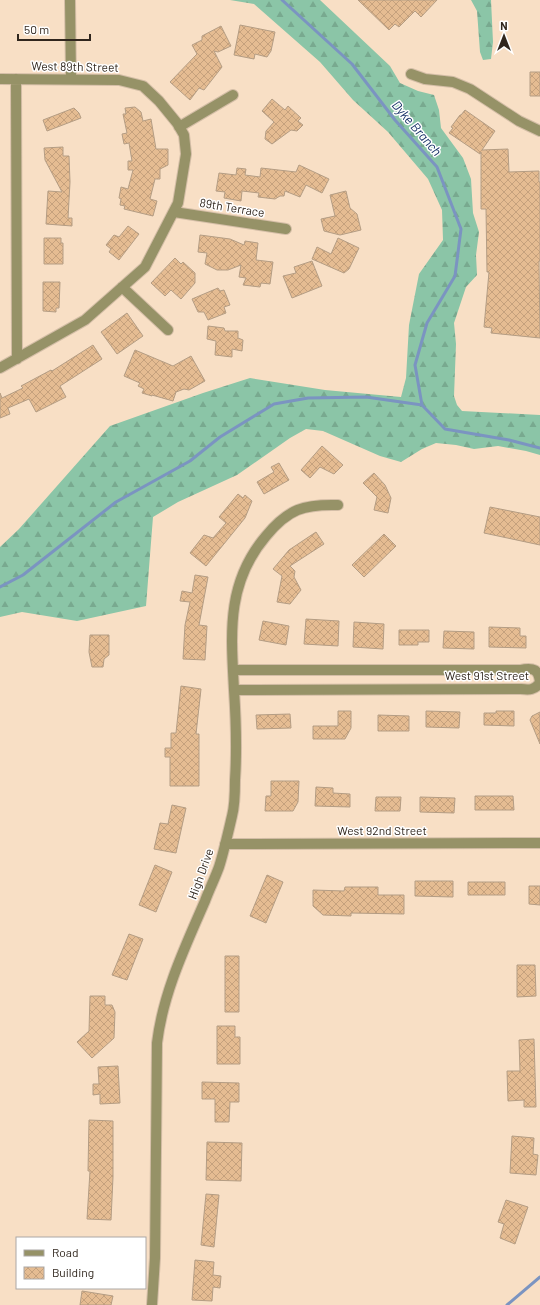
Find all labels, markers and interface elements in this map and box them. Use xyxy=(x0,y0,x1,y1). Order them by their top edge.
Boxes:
scale bar xyxy=(18,16,90,42)
north arrow xyxy=(484,16,524,56)
text: N xyxy=(500,19,508,32)
text: 50 m xyxy=(24,22,49,36)
street label: West 89th Street xyxy=(31,58,119,74)
water label: Dyke Branch xyxy=(389,97,446,159)
street label: 89th Terrace xyxy=(199,195,266,219)
street label: West 91st Street xyxy=(445,668,529,682)
street label: West 92nd Street xyxy=(337,823,427,837)
street label: High Drive xyxy=(184,846,216,901)
legend xyxy=(16,1237,146,1289)
text: Road xyxy=(52,1245,79,1259)
text: Building xyxy=(52,1265,94,1279)

